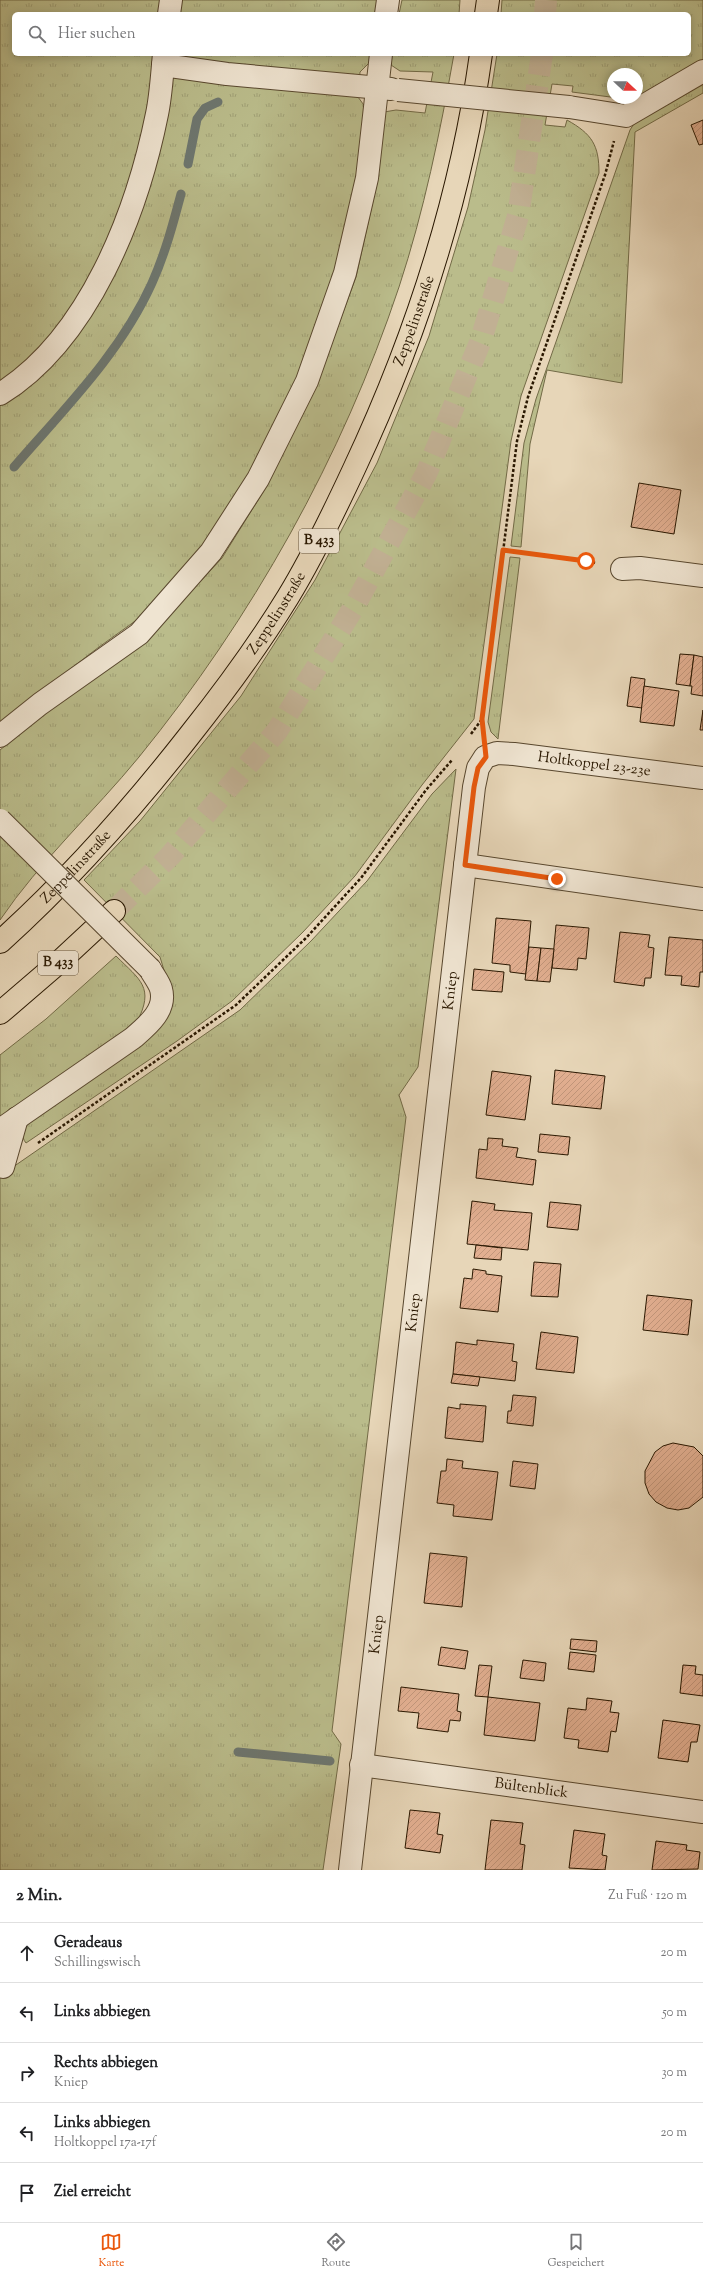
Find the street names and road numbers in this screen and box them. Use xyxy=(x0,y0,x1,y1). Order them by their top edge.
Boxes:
street label: Zeppelinstraße xyxy=(389,273,440,369)
road number: B 433 xyxy=(299,529,339,553)
street label: Zeppelinstraße xyxy=(243,568,311,659)
street label: Holtkoppel 23-23e xyxy=(536,747,652,782)
street label: Zeppelinstraße xyxy=(36,825,116,908)
road number: B 433 xyxy=(38,951,78,975)
street label: Kniep xyxy=(438,970,463,1011)
street label: Kniep xyxy=(401,1292,426,1333)
street label: Kniep xyxy=(364,1614,390,1655)
street label: Bültenblick xyxy=(493,1773,570,1804)

